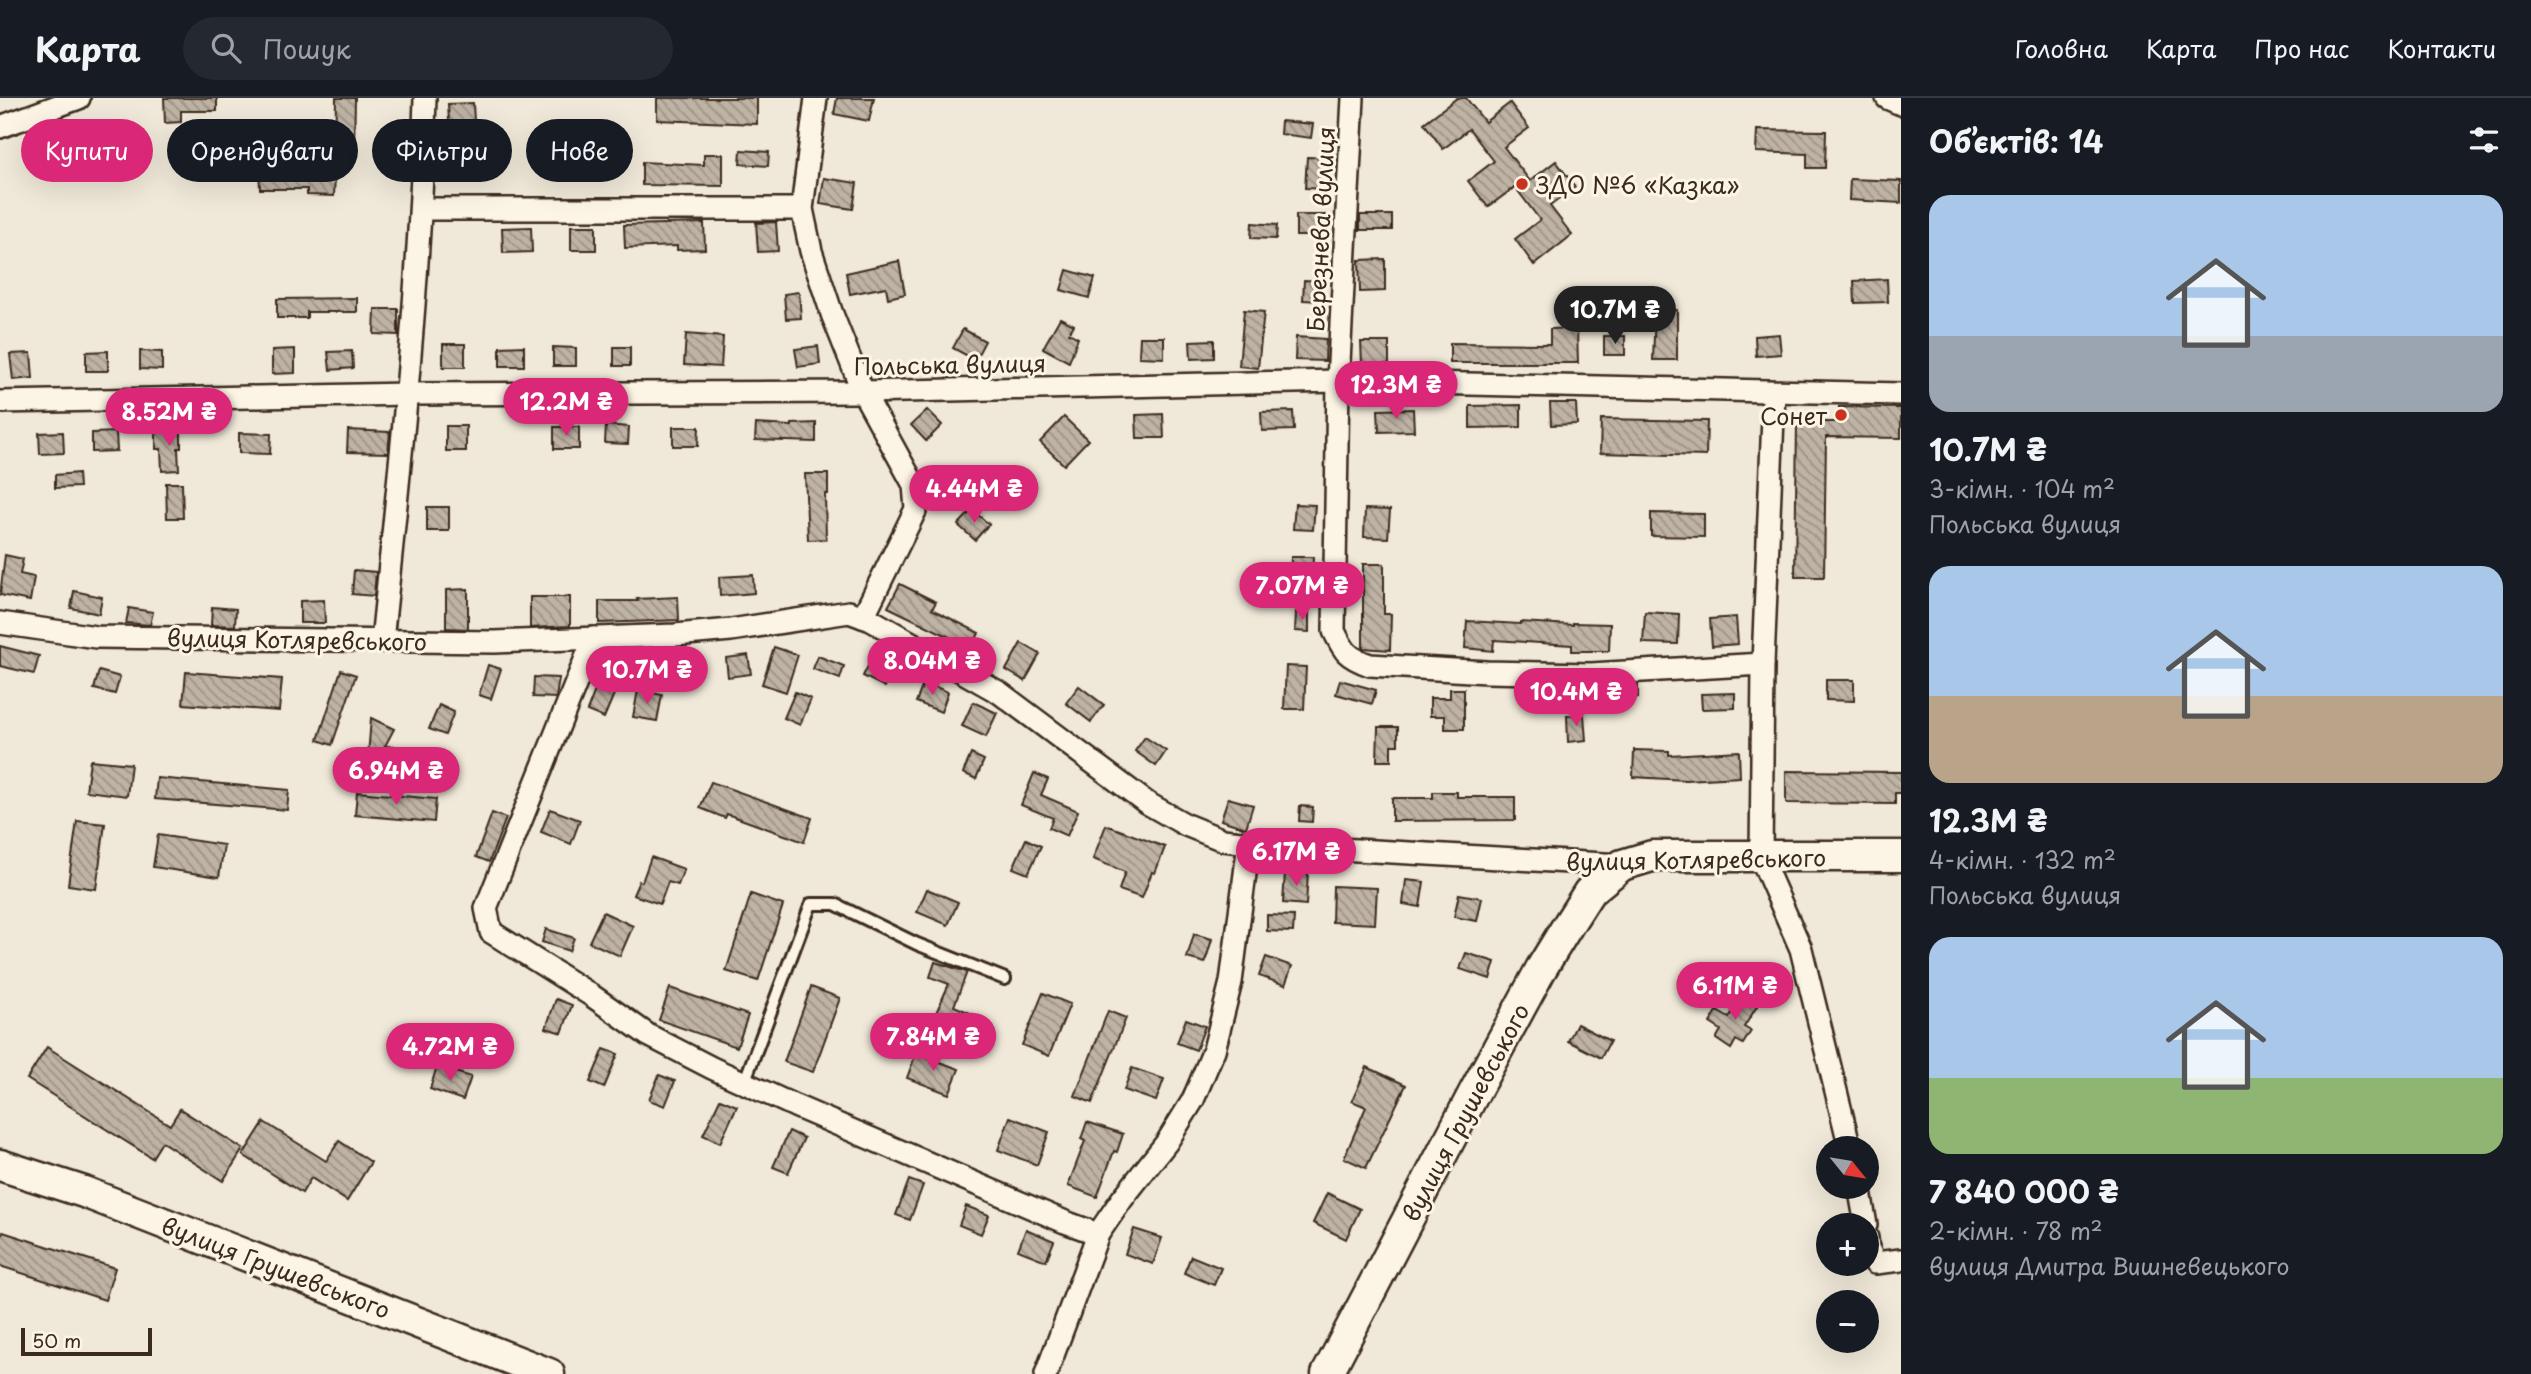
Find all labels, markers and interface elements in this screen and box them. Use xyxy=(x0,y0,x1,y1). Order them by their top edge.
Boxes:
search box xyxy=(183,17,673,80)
text: Карта xyxy=(35,23,141,73)
icon: search xyxy=(207,29,245,67)
text: Пошук xyxy=(263,29,351,68)
text: Головна xyxy=(2015,30,2108,66)
text: Карта xyxy=(2146,30,2216,66)
text: Про нас xyxy=(2254,30,2349,66)
text: Контакти xyxy=(2387,30,2496,66)
text: Об’єктів: 14 xyxy=(1929,118,2103,163)
chip: Купити xyxy=(21,119,153,182)
chip: Орендувати xyxy=(167,119,358,182)
chip: Фільтри xyxy=(372,119,512,182)
chip: Нове xyxy=(526,119,633,182)
icon: filters xyxy=(2465,121,2503,159)
street label: Березнева вулиця xyxy=(1297,126,1343,332)
place label: ЗДО №6 «Казка» xyxy=(1536,167,1740,202)
marker: ЗДО №6 «Казка» xyxy=(1514,176,1530,192)
icon: home xyxy=(2153,240,2279,366)
pin: 10.7M ₴ xyxy=(1550,286,1680,346)
text: 10.7M ₴ xyxy=(1570,291,1660,326)
street label: Польська вулиця xyxy=(854,345,1046,383)
pin: 12.3M ₴ xyxy=(1331,362,1461,421)
text: 12.3M ₴ xyxy=(1351,366,1441,401)
pin: 12.2M ₴ xyxy=(501,378,631,438)
text: 12.2M ₴ xyxy=(519,383,613,418)
pin: 8.52M ₴ xyxy=(104,388,234,448)
text: 8.52M ₴ xyxy=(121,393,217,428)
place label: Сонет xyxy=(1760,398,1828,433)
marker: Сонет xyxy=(1833,407,1849,423)
text: 10.7M ₴ xyxy=(1929,426,2047,471)
pin: 4.44M ₴ xyxy=(909,466,1039,525)
text: 4.44M ₴ xyxy=(925,470,1023,505)
text: 3-кімн. · 104 m² xyxy=(1929,471,2115,506)
text: Польська вулиця xyxy=(1929,506,2121,541)
pin: 7.07M ₴ xyxy=(1237,562,1367,622)
text: 7.07M ₴ xyxy=(1255,567,1349,602)
icon: home xyxy=(2153,611,2279,737)
street label: вулиця Котляревського xyxy=(167,619,427,659)
pin: 8.04M ₴ xyxy=(867,638,997,697)
text: 8.04M ₴ xyxy=(883,642,981,677)
pin: 10.7M ₴ xyxy=(582,646,712,706)
text: 10.7M ₴ xyxy=(602,651,692,686)
pin: 10.4M ₴ xyxy=(1511,668,1641,728)
text: 10.4M ₴ xyxy=(1530,673,1622,708)
pin: 6.94M ₴ xyxy=(331,748,461,807)
text: 6.94M ₴ xyxy=(349,752,443,787)
text: 12.3M ₴ xyxy=(1929,797,2048,842)
pin: 6.17M ₴ xyxy=(1231,828,1361,888)
text: 6.17M ₴ xyxy=(1252,833,1340,868)
street label: вулиця Котляревського xyxy=(1566,839,1826,879)
text: 4-кімн. · 132 m² xyxy=(1929,842,2116,877)
text: Польська вулиця xyxy=(1929,877,2121,912)
pin: 6.11M ₴ xyxy=(1670,962,1800,1022)
text: 6.11M ₴ xyxy=(1692,967,1778,1002)
icon: home xyxy=(2153,982,2279,1108)
street label: вулиця Грушевського xyxy=(1393,997,1537,1227)
pin: 7.84M ₴ xyxy=(868,1014,998,1073)
text: 7.84M ₴ xyxy=(886,1018,980,1053)
pin: 4.72M ₴ xyxy=(385,1024,515,1083)
text: 4.72M ₴ xyxy=(402,1028,498,1063)
north arrow xyxy=(1816,1136,1880,1199)
map controls xyxy=(1816,1136,1879,1353)
text: 7 840 000 ₴ xyxy=(1929,1168,2119,1213)
street label: вулиця Грушевського xyxy=(157,1207,395,1327)
button: + xyxy=(1816,1213,1879,1276)
text: 2-кімн. · 78 m² xyxy=(1929,1213,2103,1248)
text: вулиця Дмитра Вишневецького xyxy=(1929,1248,2290,1283)
button: − xyxy=(1816,1290,1879,1353)
scale bar xyxy=(21,1325,152,1357)
text: 50 m xyxy=(32,1326,81,1354)

